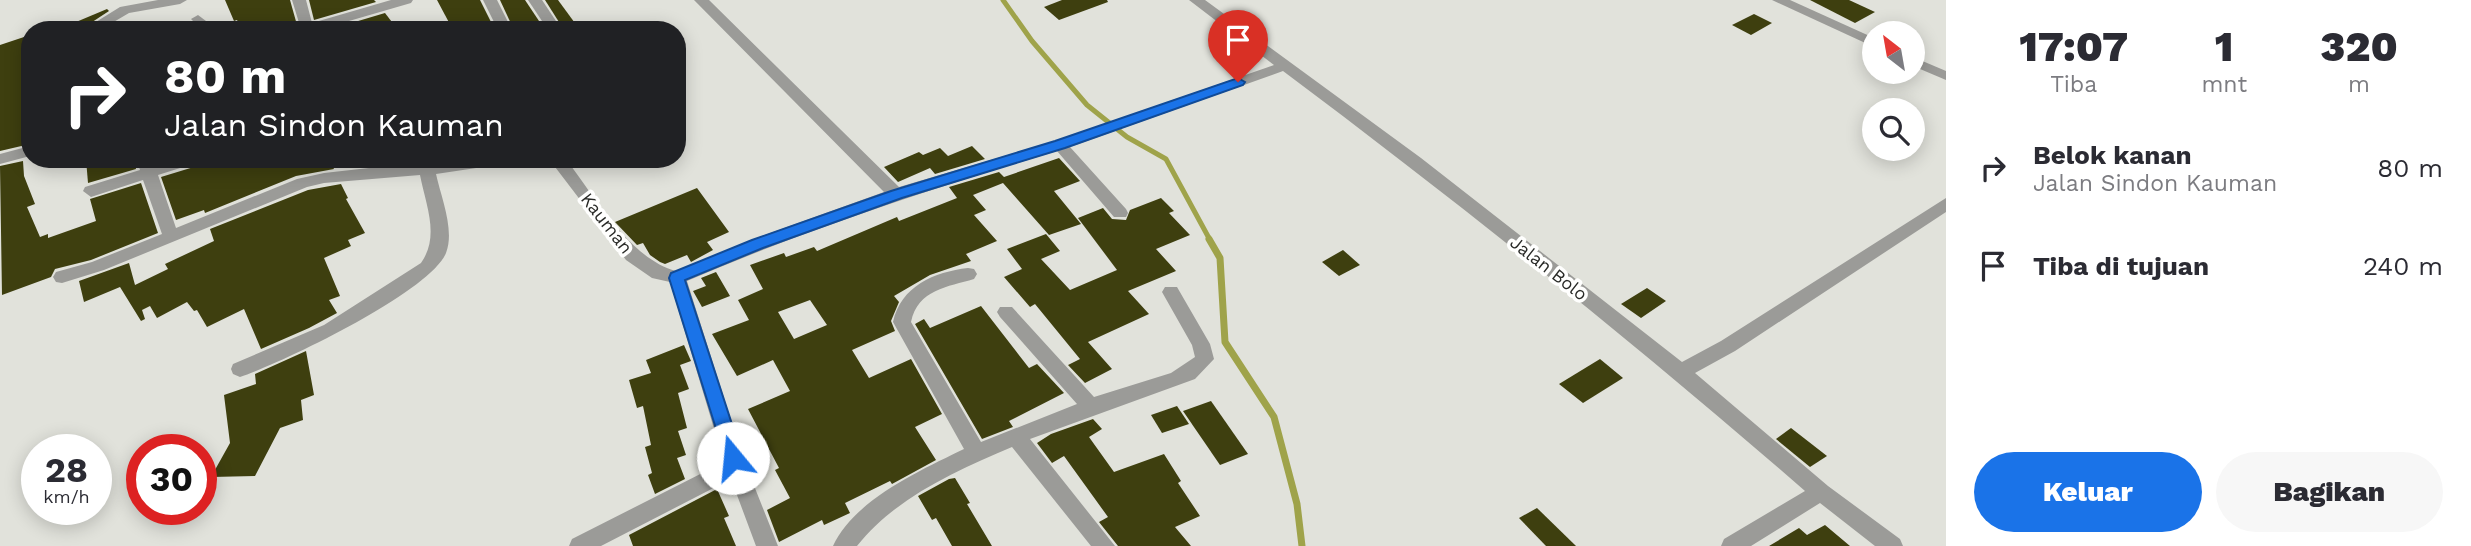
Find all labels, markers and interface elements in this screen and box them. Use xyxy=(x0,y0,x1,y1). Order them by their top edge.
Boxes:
pin xyxy=(1208,10,1268,82)
icon: arrive xyxy=(1219,21,1257,59)
north arrow xyxy=(1862,21,1925,84)
map controls xyxy=(1862,21,1925,161)
text: 17:07 xyxy=(2019,22,2128,71)
text: 1 xyxy=(2215,22,2234,71)
text: 320 xyxy=(2320,22,2398,71)
text: 80 m xyxy=(164,47,286,105)
icon: right xyxy=(49,49,140,140)
text: Tiba xyxy=(2050,71,2097,98)
text: mnt xyxy=(2201,71,2247,98)
text: m xyxy=(2348,71,2370,98)
button: search xyxy=(1862,98,1925,161)
text: Jalan Sindon Kauman xyxy=(164,106,504,144)
text: Belok kanan xyxy=(2033,140,2192,170)
icon: right xyxy=(1974,149,2012,187)
text: 80 m xyxy=(2377,153,2443,183)
text: Jalan Sindon Kauman xyxy=(2033,170,2277,197)
street label: Kauman xyxy=(577,188,637,258)
street label: Jalan Bolo xyxy=(1506,231,1592,305)
icon: arrive xyxy=(1974,247,2012,285)
text: Tiba di tujuan xyxy=(2033,251,2209,281)
text: 240 m xyxy=(2363,251,2443,281)
position arrow xyxy=(696,421,770,495)
speed limit sign: 30 xyxy=(126,434,217,525)
text: 28 xyxy=(45,449,88,491)
button: Keluar xyxy=(1974,452,2202,532)
button: Bagikan xyxy=(2216,452,2443,532)
text: km/h xyxy=(43,486,90,507)

